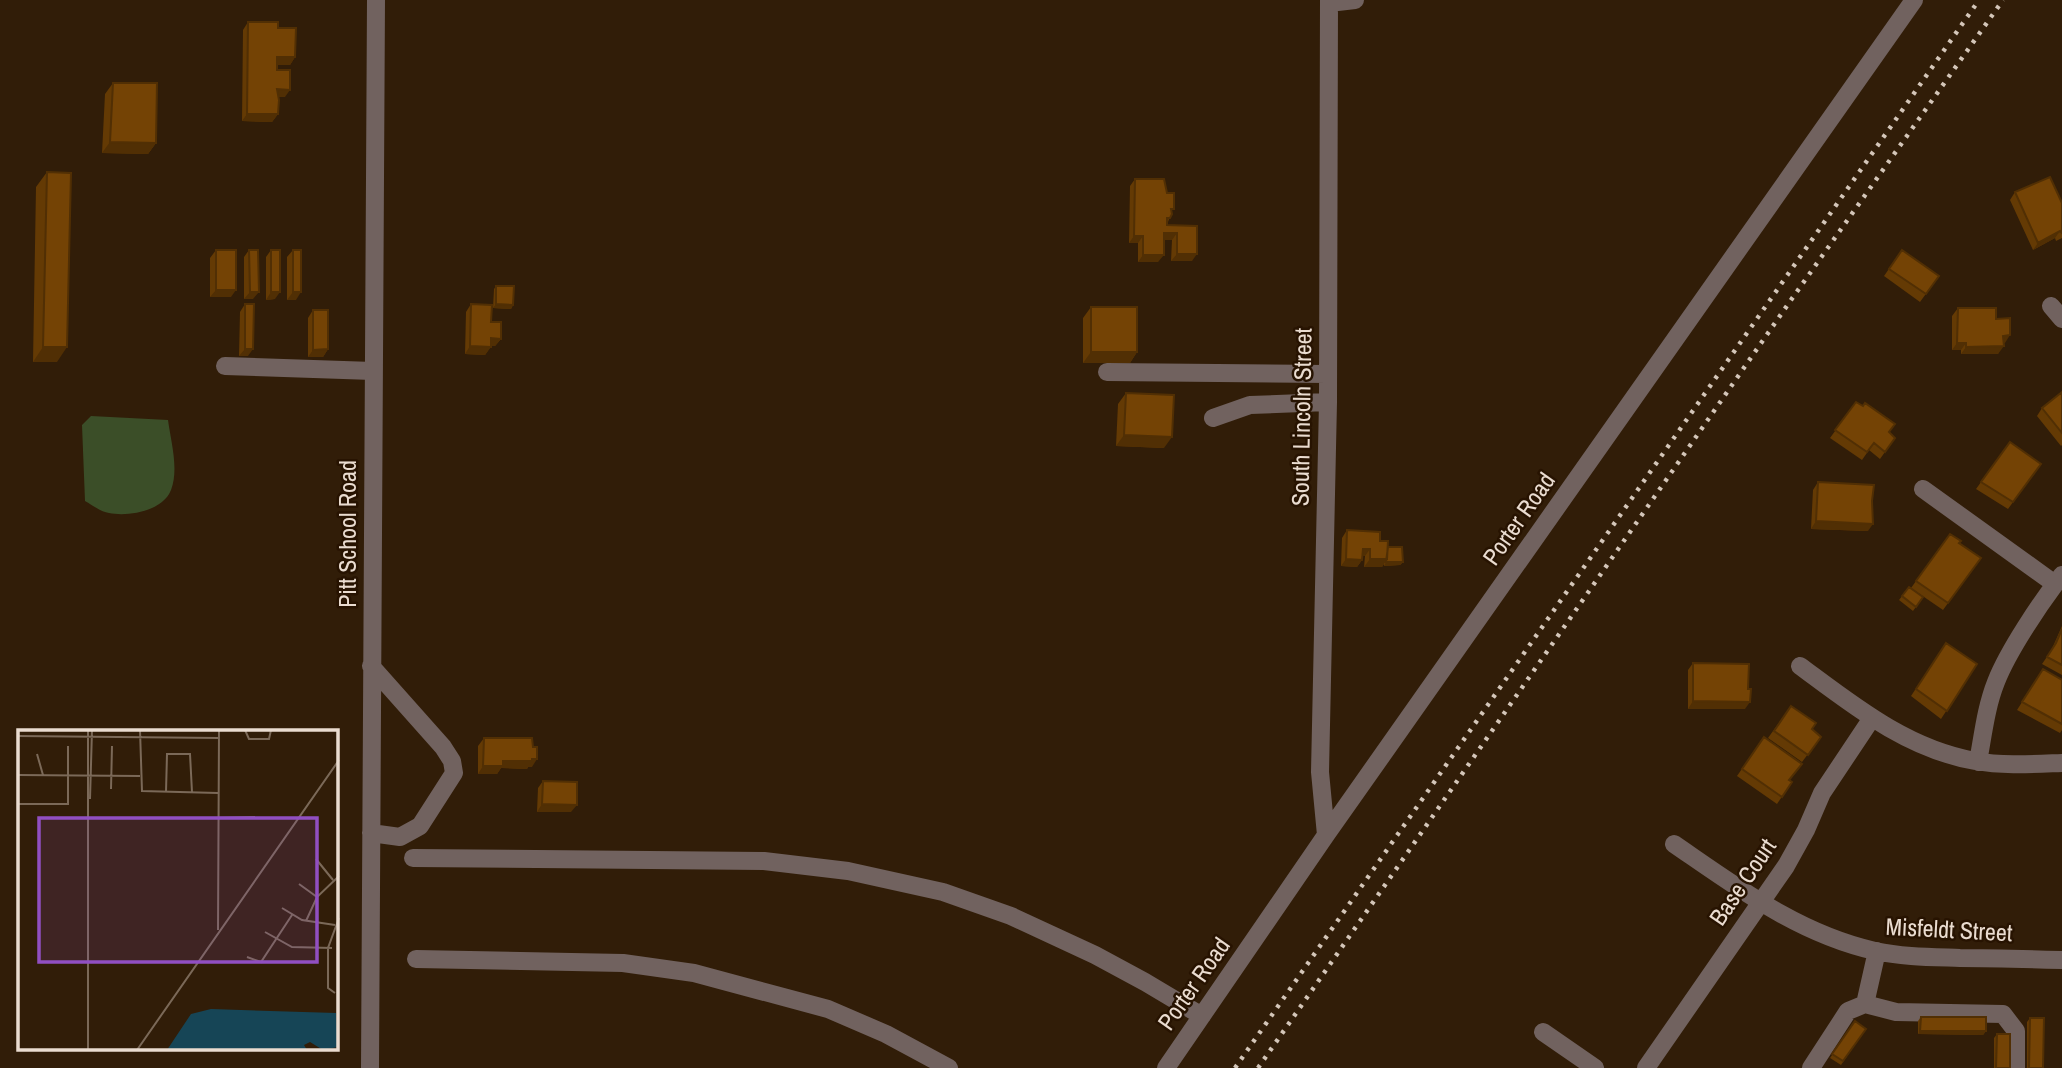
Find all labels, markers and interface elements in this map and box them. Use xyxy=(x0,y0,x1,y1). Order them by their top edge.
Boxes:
street label: South Lincoln Street xyxy=(1283,327,1319,506)
street label: Pitt School Road xyxy=(331,460,363,608)
street label: Porter Road xyxy=(1475,466,1562,571)
inset map xyxy=(18,730,338,1050)
street label: Base Court xyxy=(1701,831,1783,931)
street label: Misfeldt Street xyxy=(1885,910,2014,948)
street label: Porter Road xyxy=(1150,931,1237,1036)

